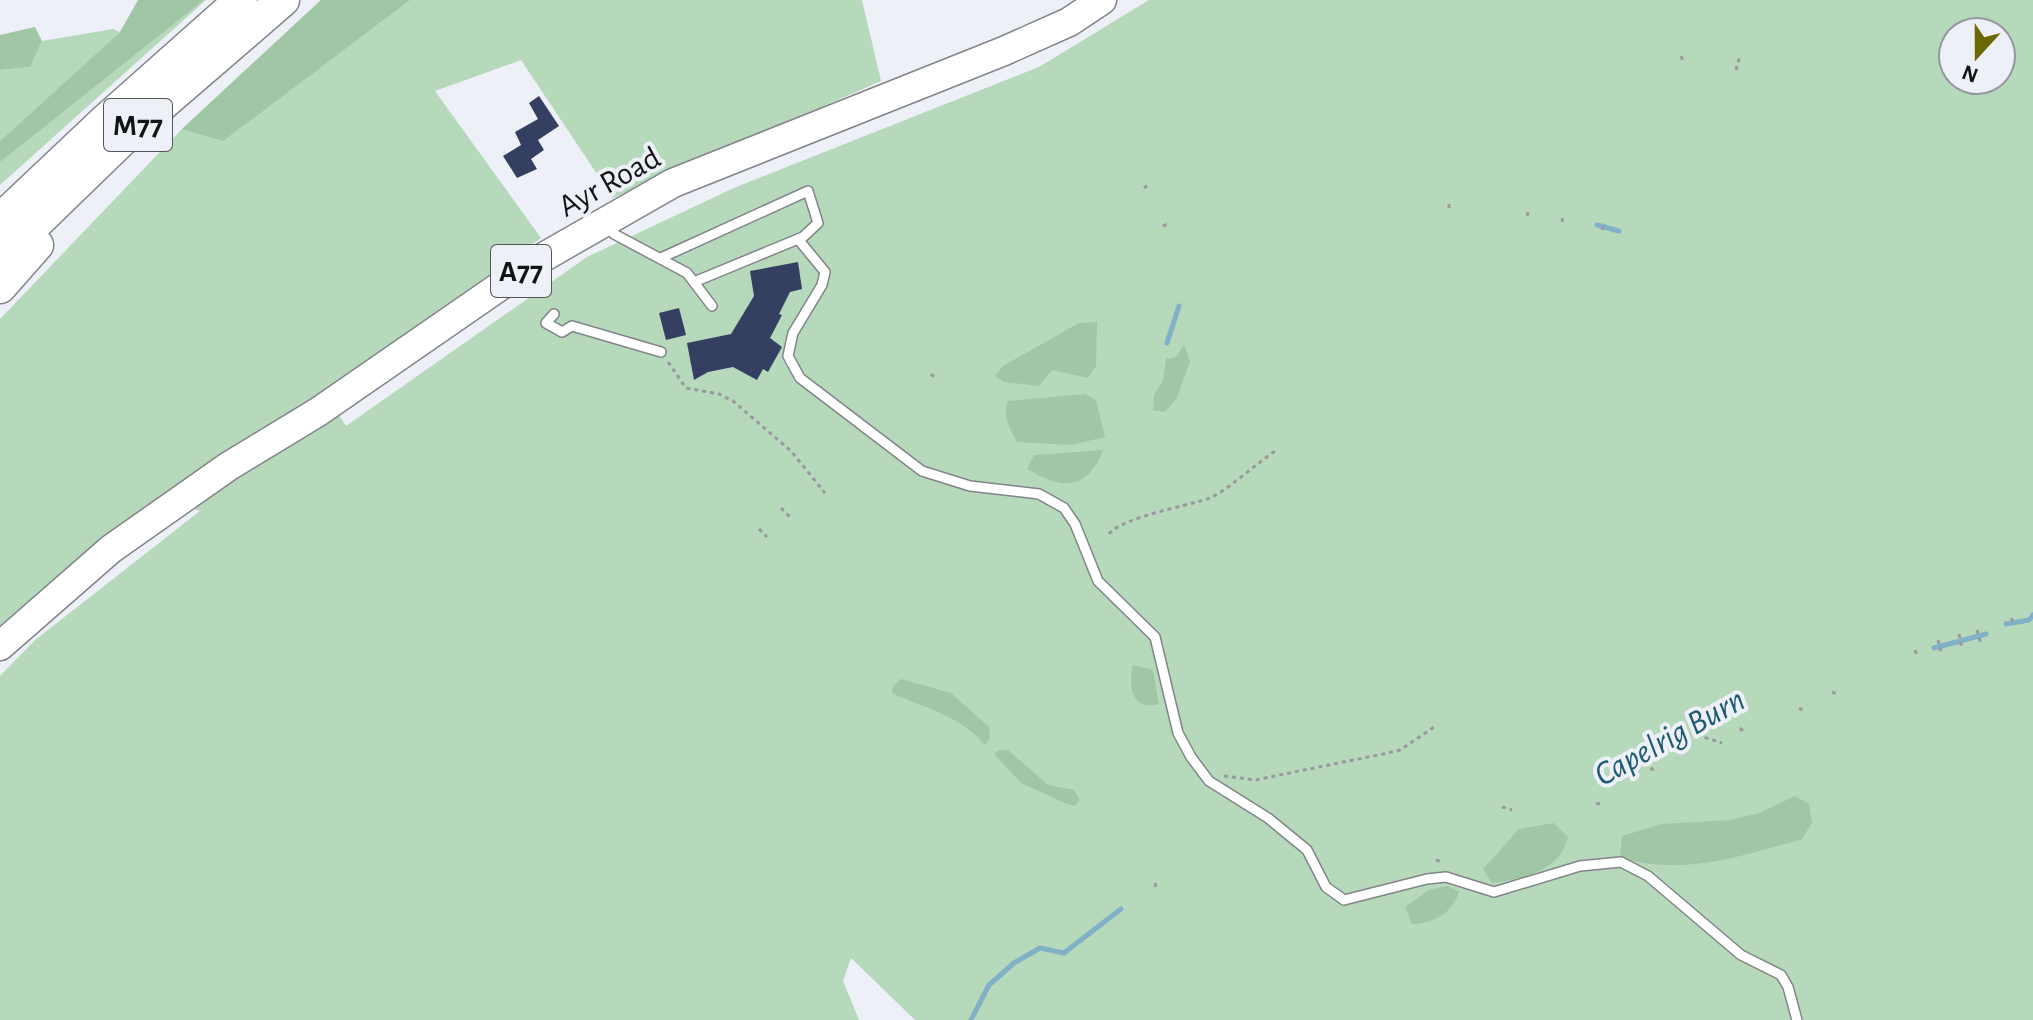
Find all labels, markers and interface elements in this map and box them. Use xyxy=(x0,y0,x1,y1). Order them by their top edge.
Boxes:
north arrow xyxy=(1937,16,2017,96)
text: N xyxy=(1959,61,1981,87)
road number: M77 xyxy=(104,99,172,151)
street label: Ayr Road xyxy=(553,141,666,223)
road number: A77 xyxy=(491,245,551,297)
water label: Capelrig Burn xyxy=(1589,683,1751,793)

